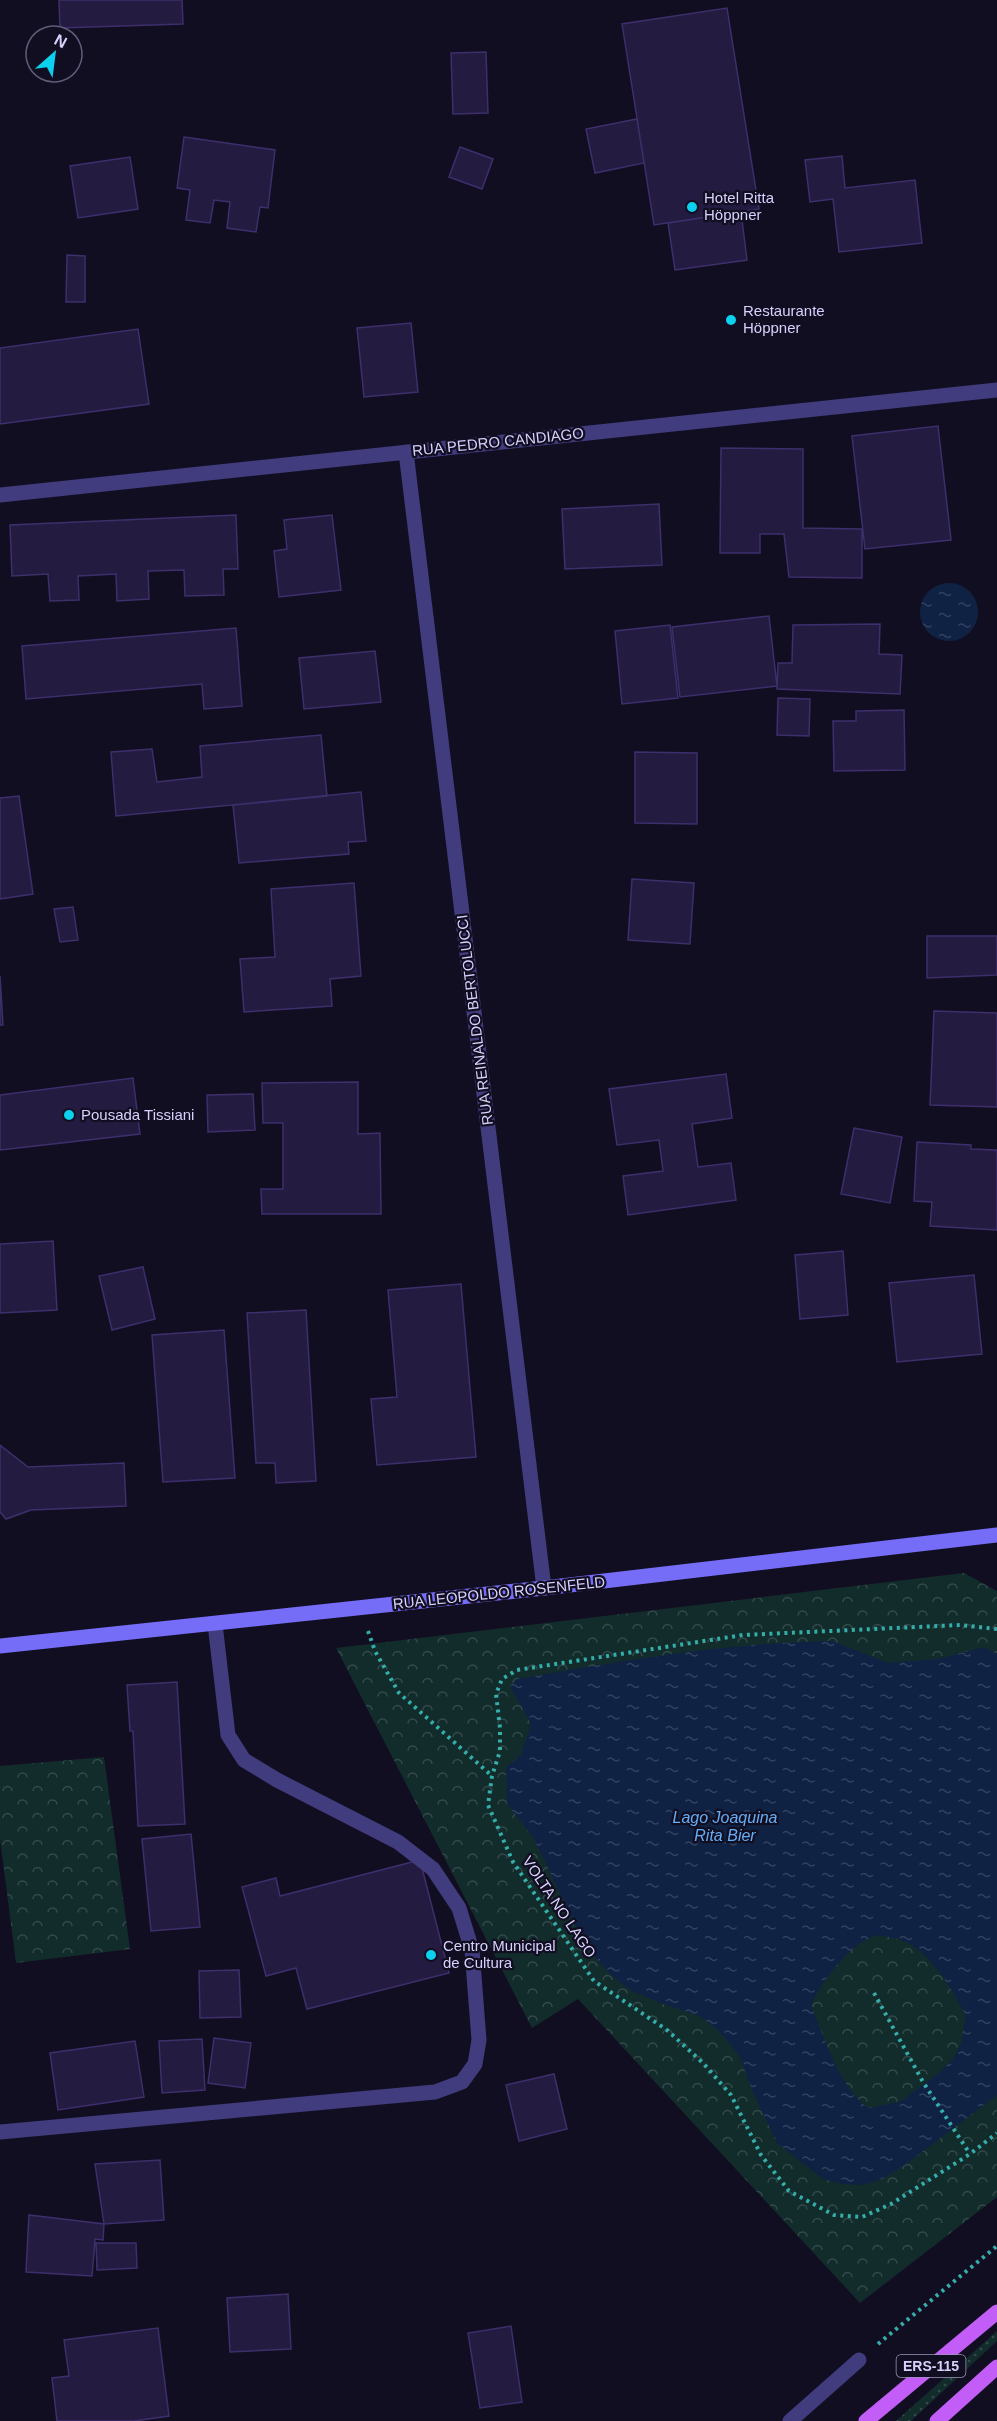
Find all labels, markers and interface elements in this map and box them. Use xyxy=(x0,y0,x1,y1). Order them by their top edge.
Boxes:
north arrow xyxy=(24,24,84,84)
text: N xyxy=(52,31,70,51)
place label: Hotel Ritta Höppner xyxy=(704,189,775,223)
marker: Hotel Ritta Höppner xyxy=(685,200,699,214)
place label: Restaurante Höppner xyxy=(743,302,825,336)
marker: Restaurante Höppner xyxy=(724,313,738,327)
street label: RUA PEDRO CANDIAGO xyxy=(411,424,585,459)
street label: RUA REINALDO BERTOLUCCI xyxy=(453,914,496,1126)
place label: Pousada Tissiani xyxy=(81,1106,194,1123)
marker: Pousada Tissiani xyxy=(62,1108,76,1122)
street label: RUA LEOPOLDO ROSENFELD xyxy=(392,1573,606,1612)
water label: Lago Joaquina Rita Bier xyxy=(673,1809,778,1844)
street label: VOLTA NO LAGO xyxy=(519,1853,600,1961)
place label: Centro Municipal de Cultura xyxy=(443,1937,556,1971)
marker: Centro Municipal de Cultura xyxy=(424,1948,438,1962)
road number: ERS-115 xyxy=(896,2355,966,2377)

